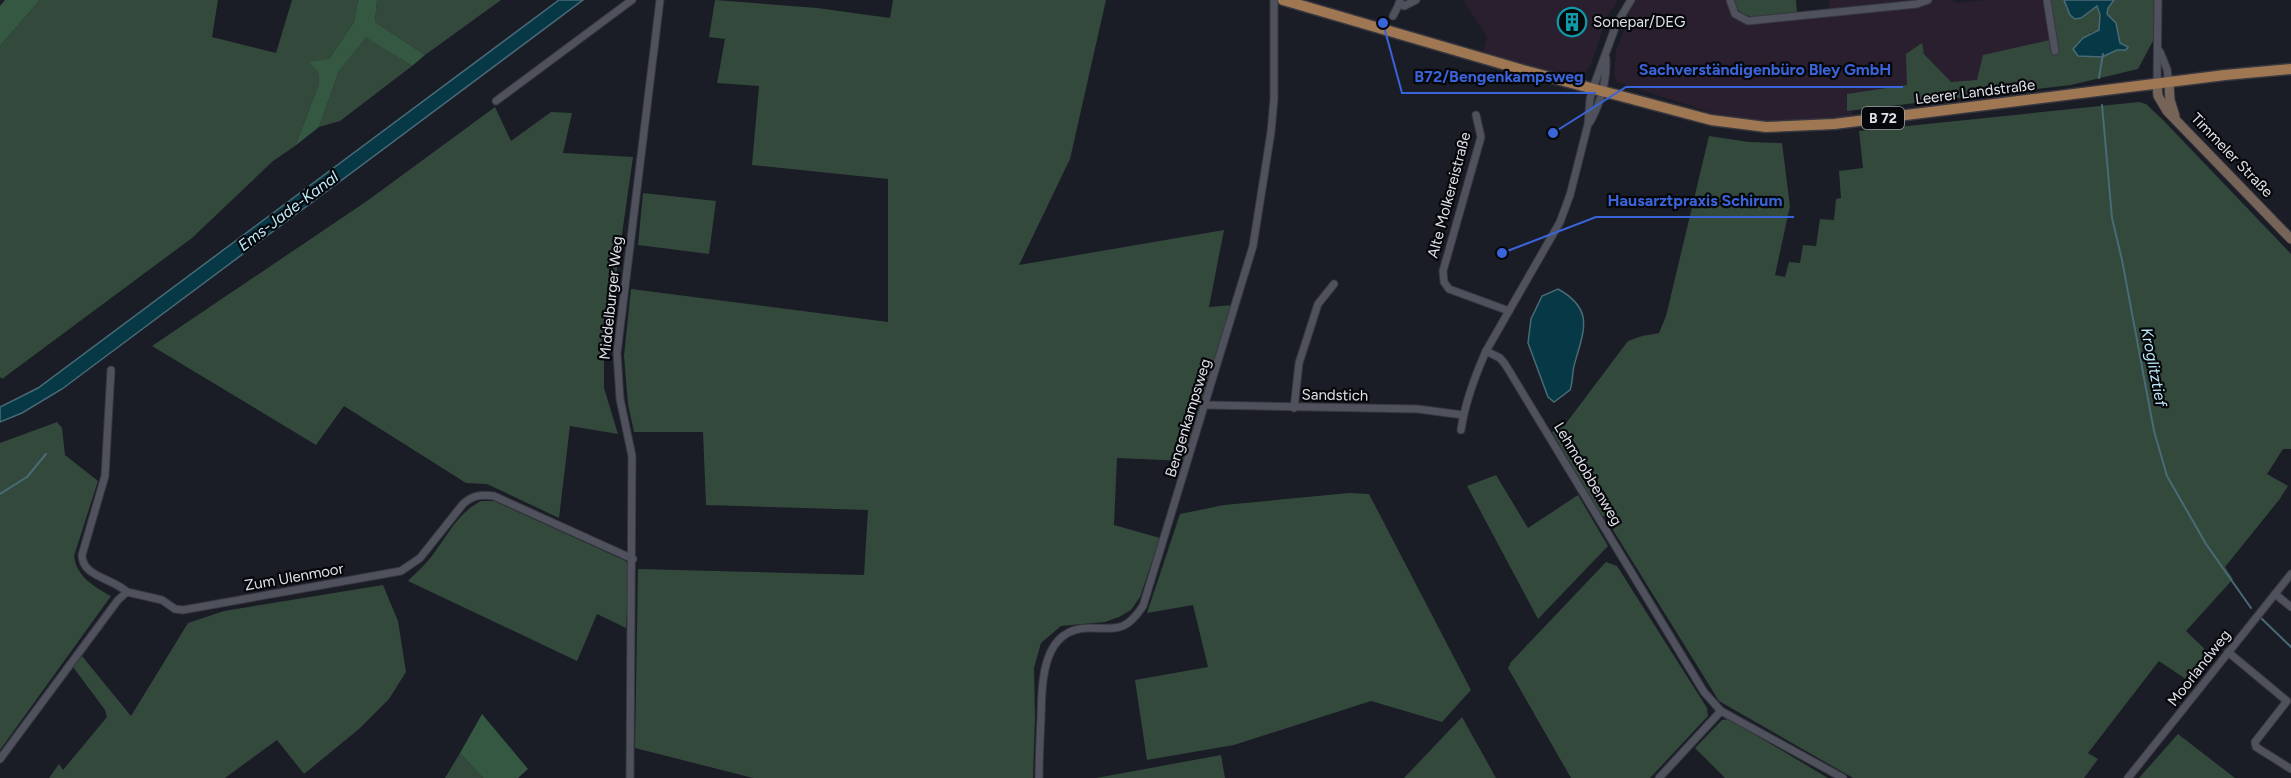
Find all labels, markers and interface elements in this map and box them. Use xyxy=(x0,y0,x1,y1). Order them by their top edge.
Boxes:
building icon: Sonepar/DEG xyxy=(1556,6,1588,38)
place label: Sonepar/DEG xyxy=(1593,13,1686,31)
callout: Sachverständigenbüro Bley GmbH xyxy=(1626,53,1903,87)
callout: B72/Bengenkampsweg xyxy=(1402,59,1596,93)
text: Sachverständigenbüro Bley GmbH xyxy=(1639,60,1891,79)
text: B72/Bengenkampsweg xyxy=(1414,67,1584,86)
street label: Leerer Landstraße xyxy=(1914,76,2036,108)
road number: B 72 xyxy=(1862,107,1904,129)
street label: Timmeler Straße xyxy=(2187,109,2277,201)
street label: Alte Molkereistraße xyxy=(1424,130,1474,260)
water label: Ems-Jade-Kanal xyxy=(234,167,342,255)
callout: Hausarztpraxis Schirum xyxy=(1596,183,1794,217)
text: Hausarztpraxis Schirum xyxy=(1608,191,1782,210)
street label: Middelburger Weg xyxy=(596,235,626,361)
water label: Kroglitztief xyxy=(2137,326,2171,410)
street label: Bengenkampsweg xyxy=(1161,357,1215,479)
street label: Sandstich xyxy=(1302,385,1368,405)
street label: Lehmdobbenweg xyxy=(1550,419,1626,529)
street label: Zum Ulenmoor xyxy=(243,559,345,595)
street label: Moorlandweg xyxy=(2164,626,2234,710)

